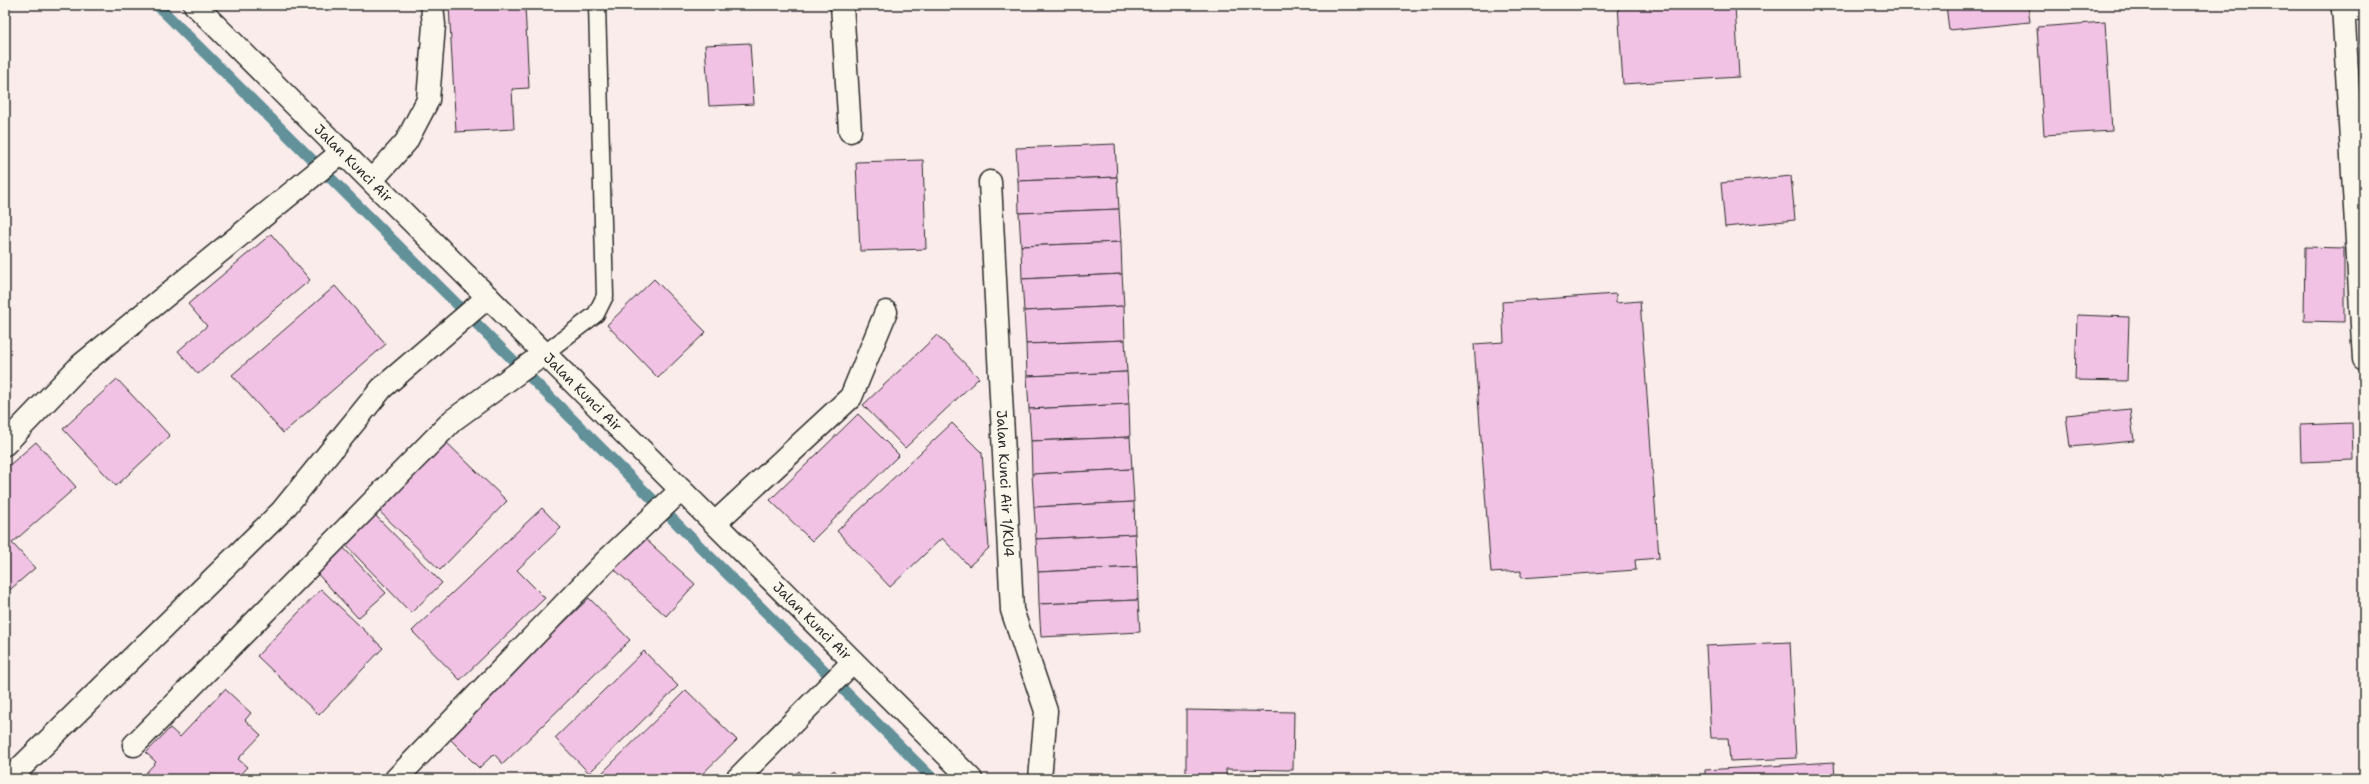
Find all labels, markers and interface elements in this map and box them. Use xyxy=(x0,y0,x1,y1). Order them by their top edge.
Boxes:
street label: Jalan Kunci Air xyxy=(310,120,397,206)
street label: Jalan Kunci Air xyxy=(540,349,626,435)
street label: Jalan Kunci Air 1/KU4 xyxy=(993,410,1018,558)
street label: Jalan Kunci Air xyxy=(769,578,856,664)

